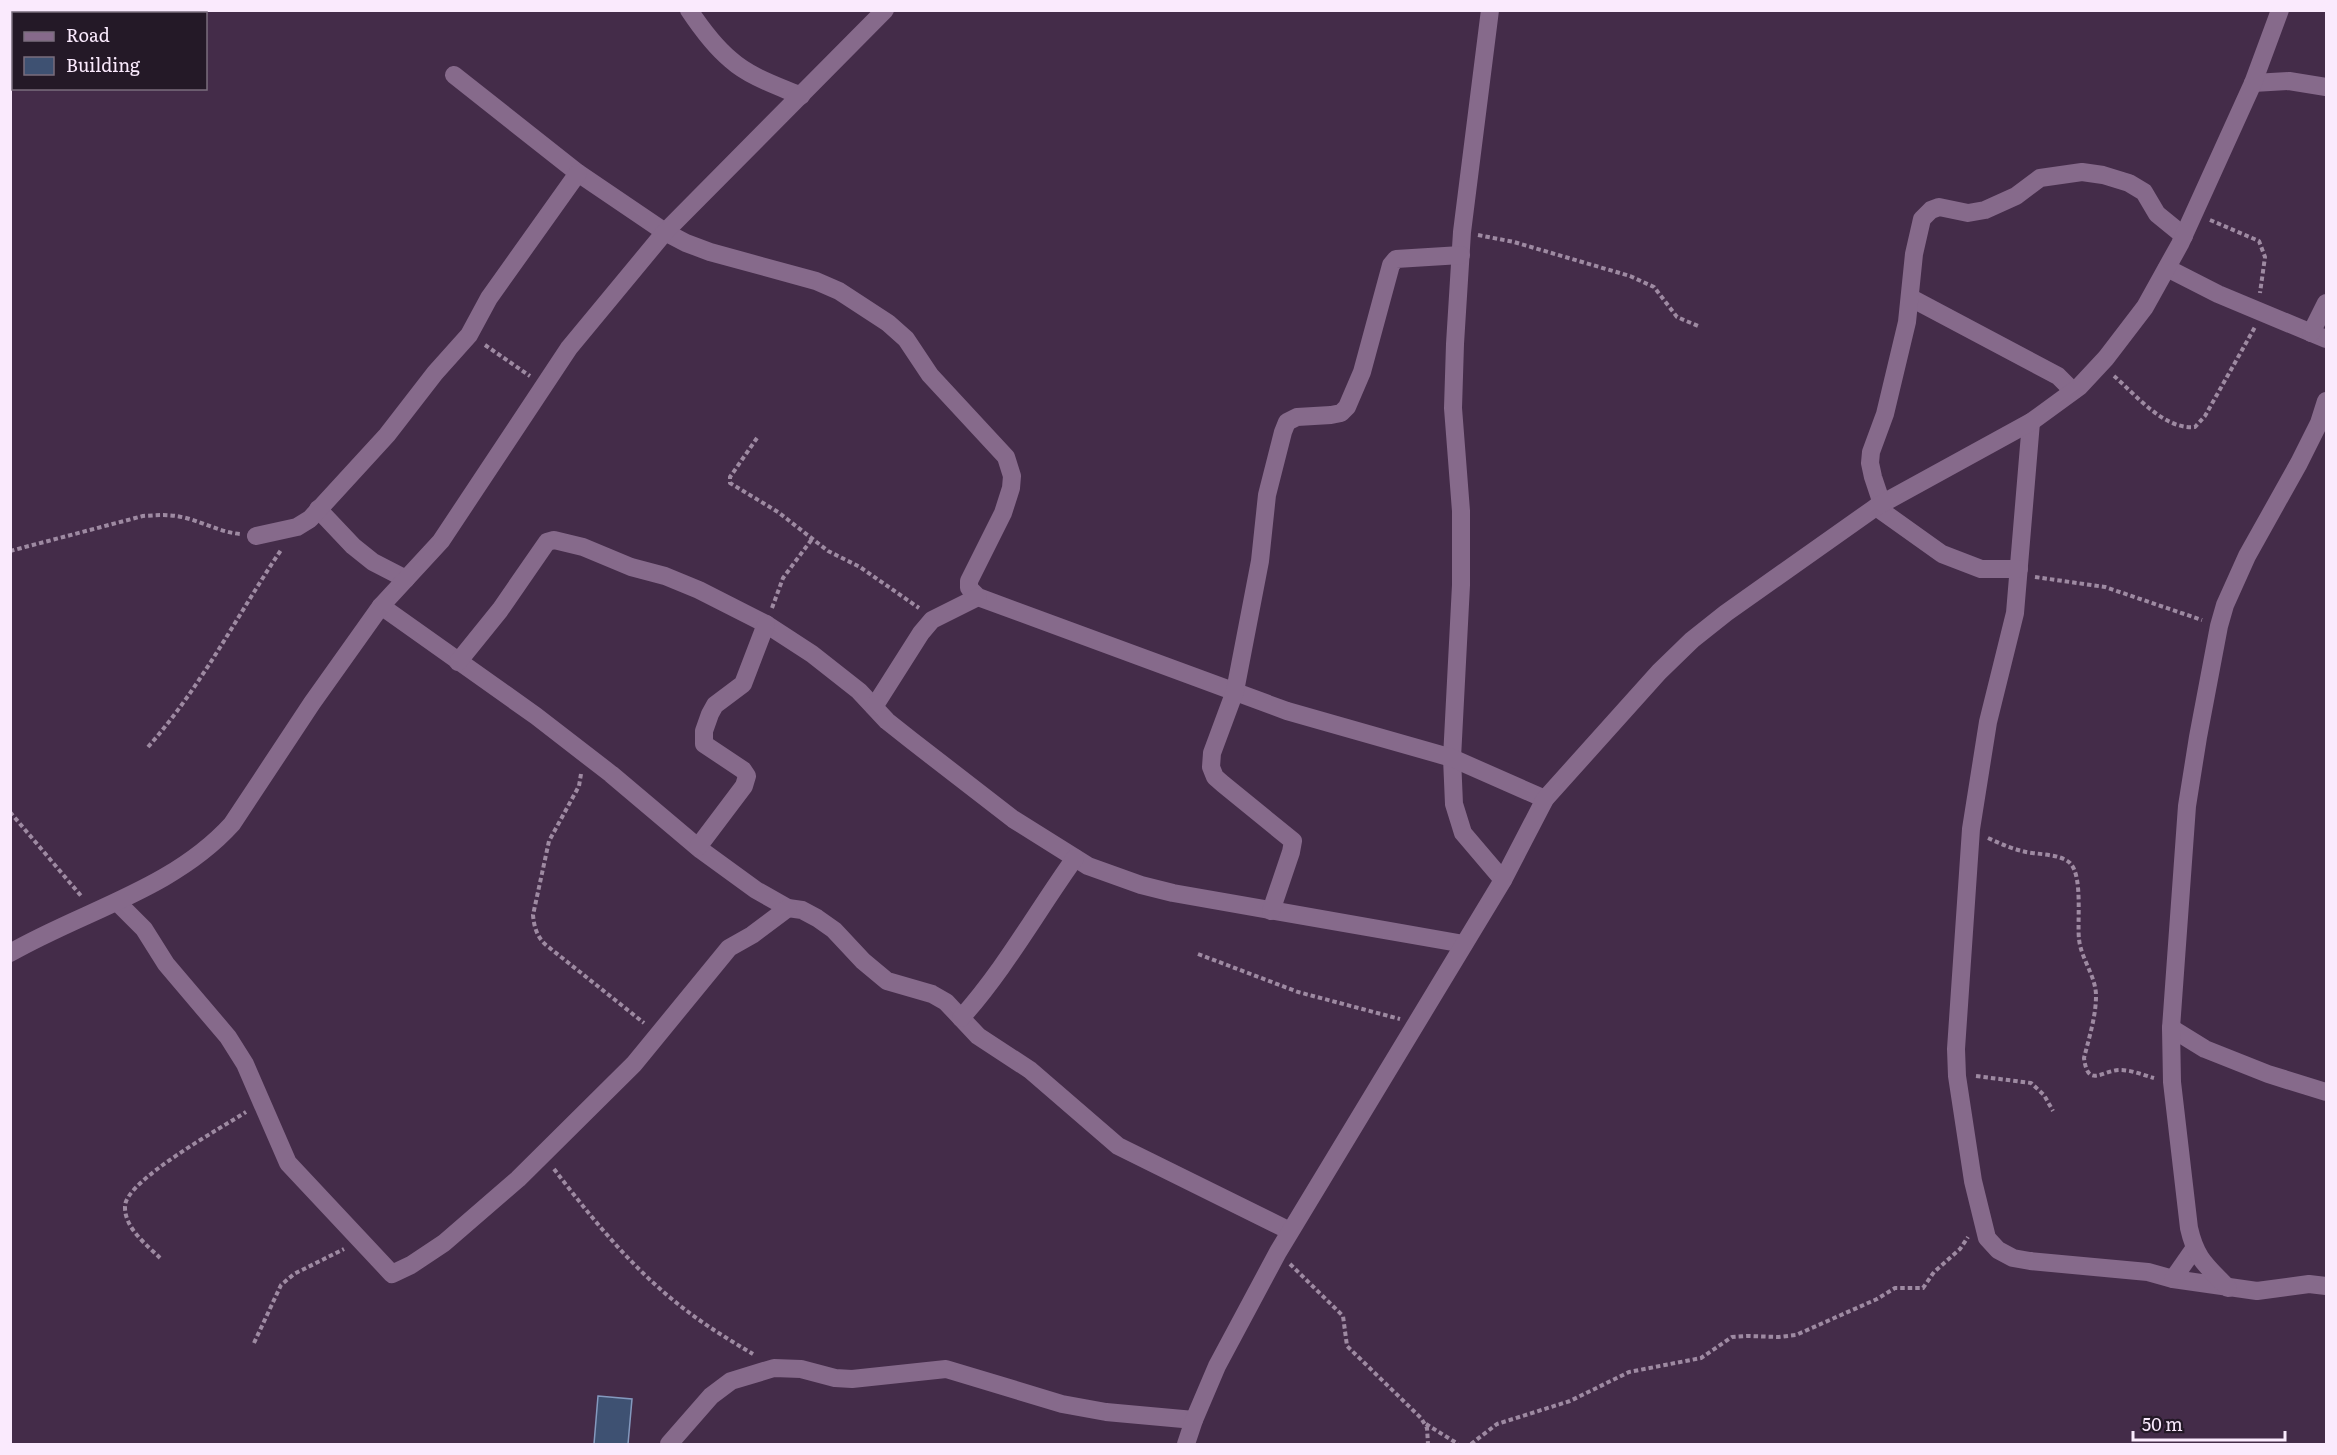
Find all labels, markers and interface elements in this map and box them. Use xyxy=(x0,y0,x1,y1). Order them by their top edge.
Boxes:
legend xyxy=(12,12,207,90)
text: Road xyxy=(66,21,110,48)
text: Building xyxy=(66,51,141,78)
scale bar xyxy=(2133,1404,2284,1442)
text: 50 m xyxy=(2142,1410,2183,1437)

